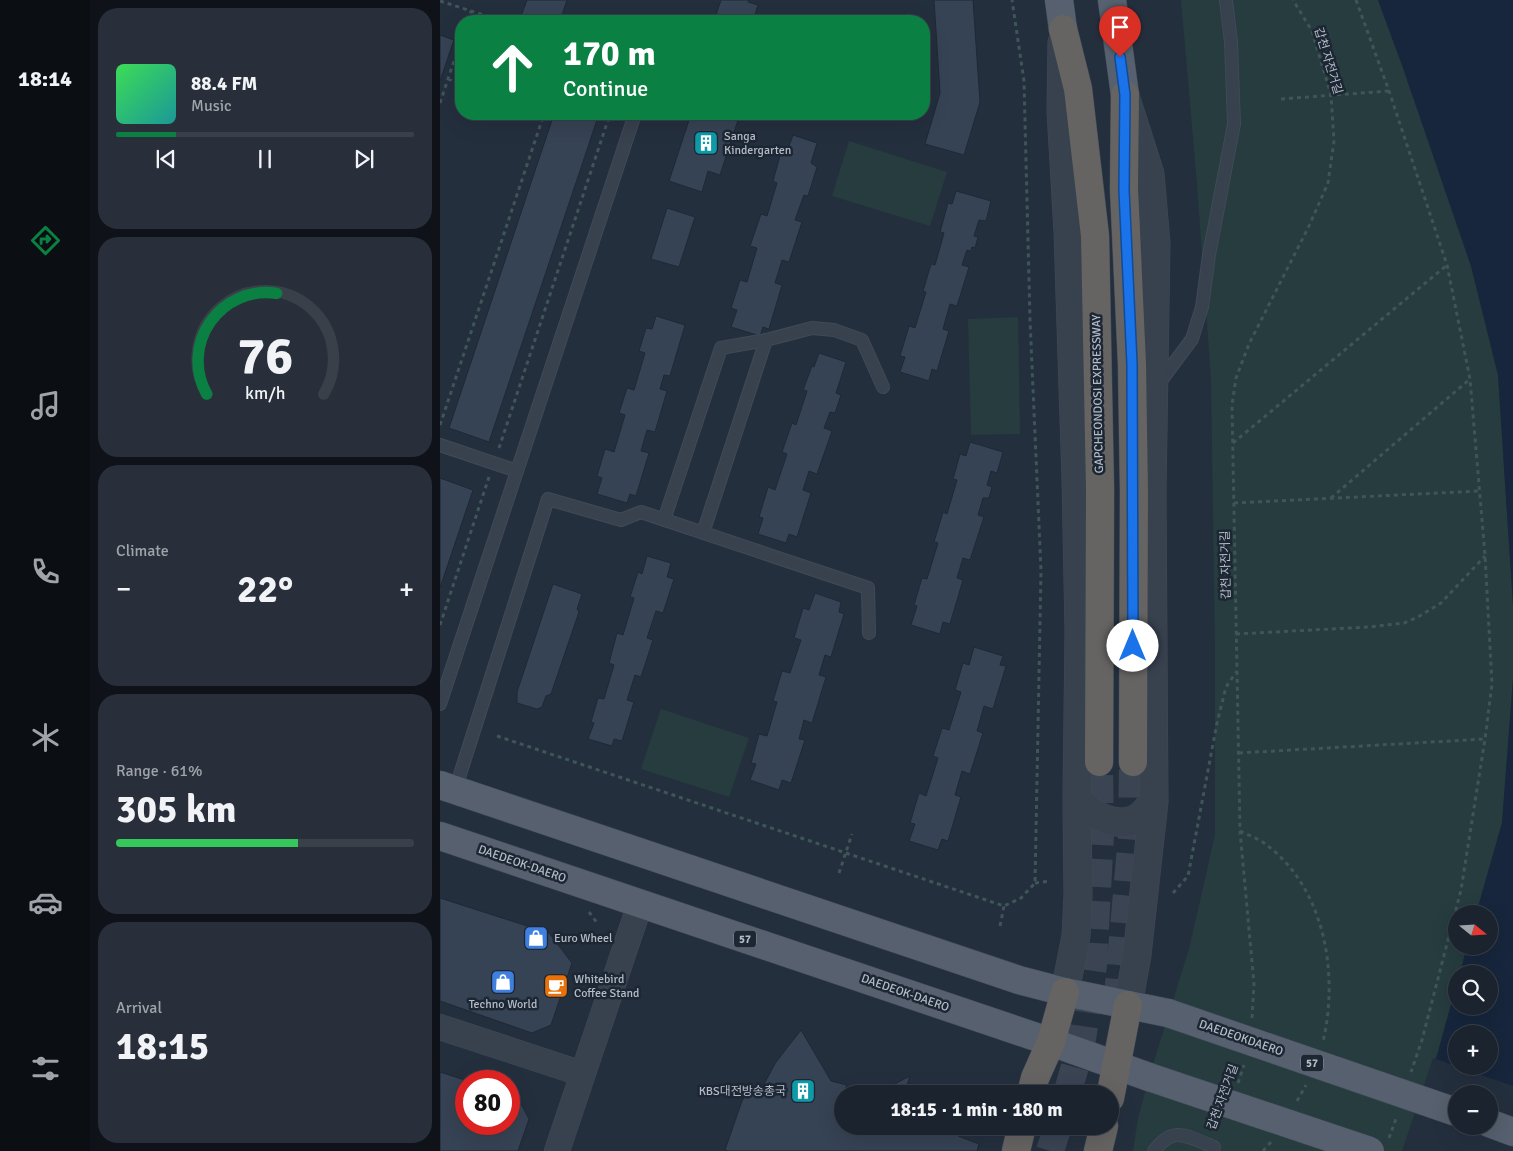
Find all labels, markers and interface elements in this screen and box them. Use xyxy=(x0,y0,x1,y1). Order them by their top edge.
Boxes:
pin xyxy=(1099,6,1141,57)
icon: arrive xyxy=(1106,13,1134,41)
street label: 갑천 자전거길 xyxy=(1311,26,1345,96)
text: 170 m xyxy=(563,32,656,75)
icon: ahead xyxy=(480,35,545,100)
text: 18:14 xyxy=(18,65,72,92)
text: 88.4 FM xyxy=(191,72,257,96)
text: Continue xyxy=(563,75,648,102)
text: Music xyxy=(191,96,232,116)
place label: Sanga Kindergarten xyxy=(724,129,791,158)
building icon: Sanga Kindergarten xyxy=(693,130,719,156)
icon: previous xyxy=(152,145,180,173)
icon: pause xyxy=(251,145,279,173)
icon: next xyxy=(350,145,378,173)
icon: directions xyxy=(28,223,63,258)
street label: GAPCHEONDOSI EXPRESSWAY xyxy=(1089,314,1107,474)
text: 76 xyxy=(237,324,293,388)
text: km/h xyxy=(245,382,285,404)
icon: music xyxy=(28,388,63,423)
street label: 갑천 자전거길 xyxy=(1218,530,1234,600)
text: Climate xyxy=(116,541,169,561)
icon: phone xyxy=(28,554,63,589)
text: 22° xyxy=(237,566,293,613)
text: − xyxy=(116,572,131,606)
text: + xyxy=(399,572,414,606)
position arrow xyxy=(1106,619,1158,671)
icon: climate xyxy=(28,720,63,755)
text: Range · 61% xyxy=(116,761,202,781)
text: 305 km xyxy=(116,786,237,833)
street label: DAEDEOK-DAERO xyxy=(476,842,568,886)
icon: car xyxy=(28,885,63,920)
north arrow xyxy=(1448,905,1498,955)
map controls xyxy=(1448,905,1498,1135)
shop icon: Euro Wheel xyxy=(523,925,549,951)
place label: Euro Wheel xyxy=(554,931,613,946)
road number: 57 xyxy=(734,931,756,948)
button: search xyxy=(1448,965,1498,1015)
shop icon: Techno World xyxy=(490,969,516,995)
street label: DAEDEOK-DAERO xyxy=(859,971,951,1015)
place label: Whitebird Coffee Stand xyxy=(574,972,639,1001)
cafe icon: Whitebird Coffee Stand xyxy=(543,973,569,999)
place label: Techno World xyxy=(469,997,537,1012)
text: Arrival xyxy=(116,998,162,1018)
street label: DAEDEOKDAERO xyxy=(1197,1017,1285,1059)
text: 18:15 xyxy=(116,1023,209,1070)
button: + xyxy=(1448,1025,1498,1075)
icon: filters xyxy=(28,1051,63,1086)
road number: 57 xyxy=(1301,1054,1323,1072)
street label: 갑천 자전거길 xyxy=(1204,1062,1242,1132)
speed limit sign: 80 xyxy=(455,1070,520,1135)
building icon: KBS대전방송총국 xyxy=(790,1078,816,1104)
place label: KBS대전방송총국 xyxy=(699,1084,786,1099)
button: − xyxy=(1448,1085,1498,1135)
text: 18:15 · 1 min · 180 m xyxy=(890,1098,1063,1122)

